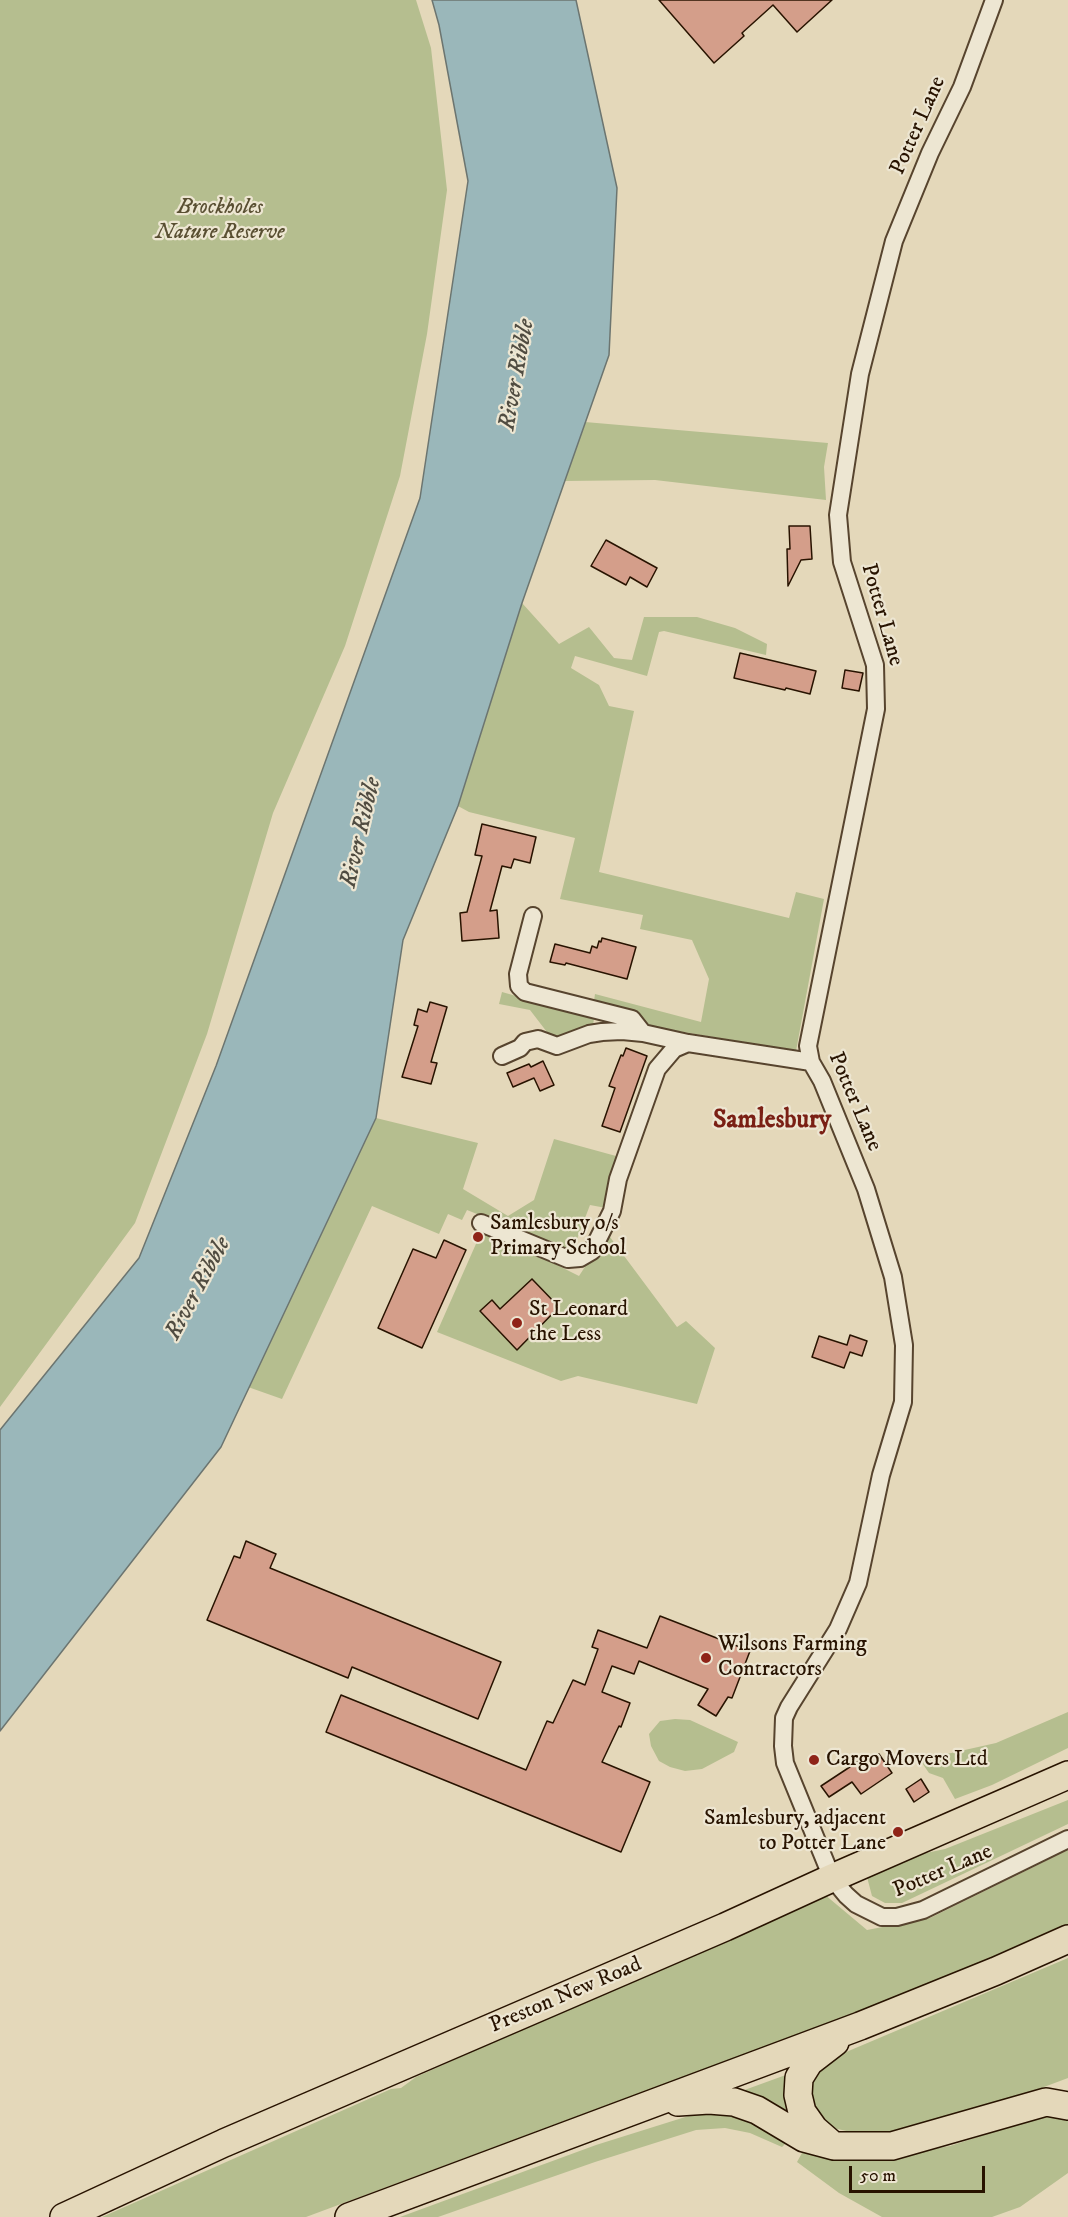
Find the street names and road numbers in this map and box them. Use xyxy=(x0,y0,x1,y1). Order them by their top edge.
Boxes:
street label: Potter Lane xyxy=(886,73,952,179)
street label: Potter Lane xyxy=(854,561,908,669)
street label: Potter Lane xyxy=(821,1049,887,1155)
street label: Potter Lane xyxy=(890,1839,996,1905)
street label: Preston New Road xyxy=(486,1952,646,2040)

